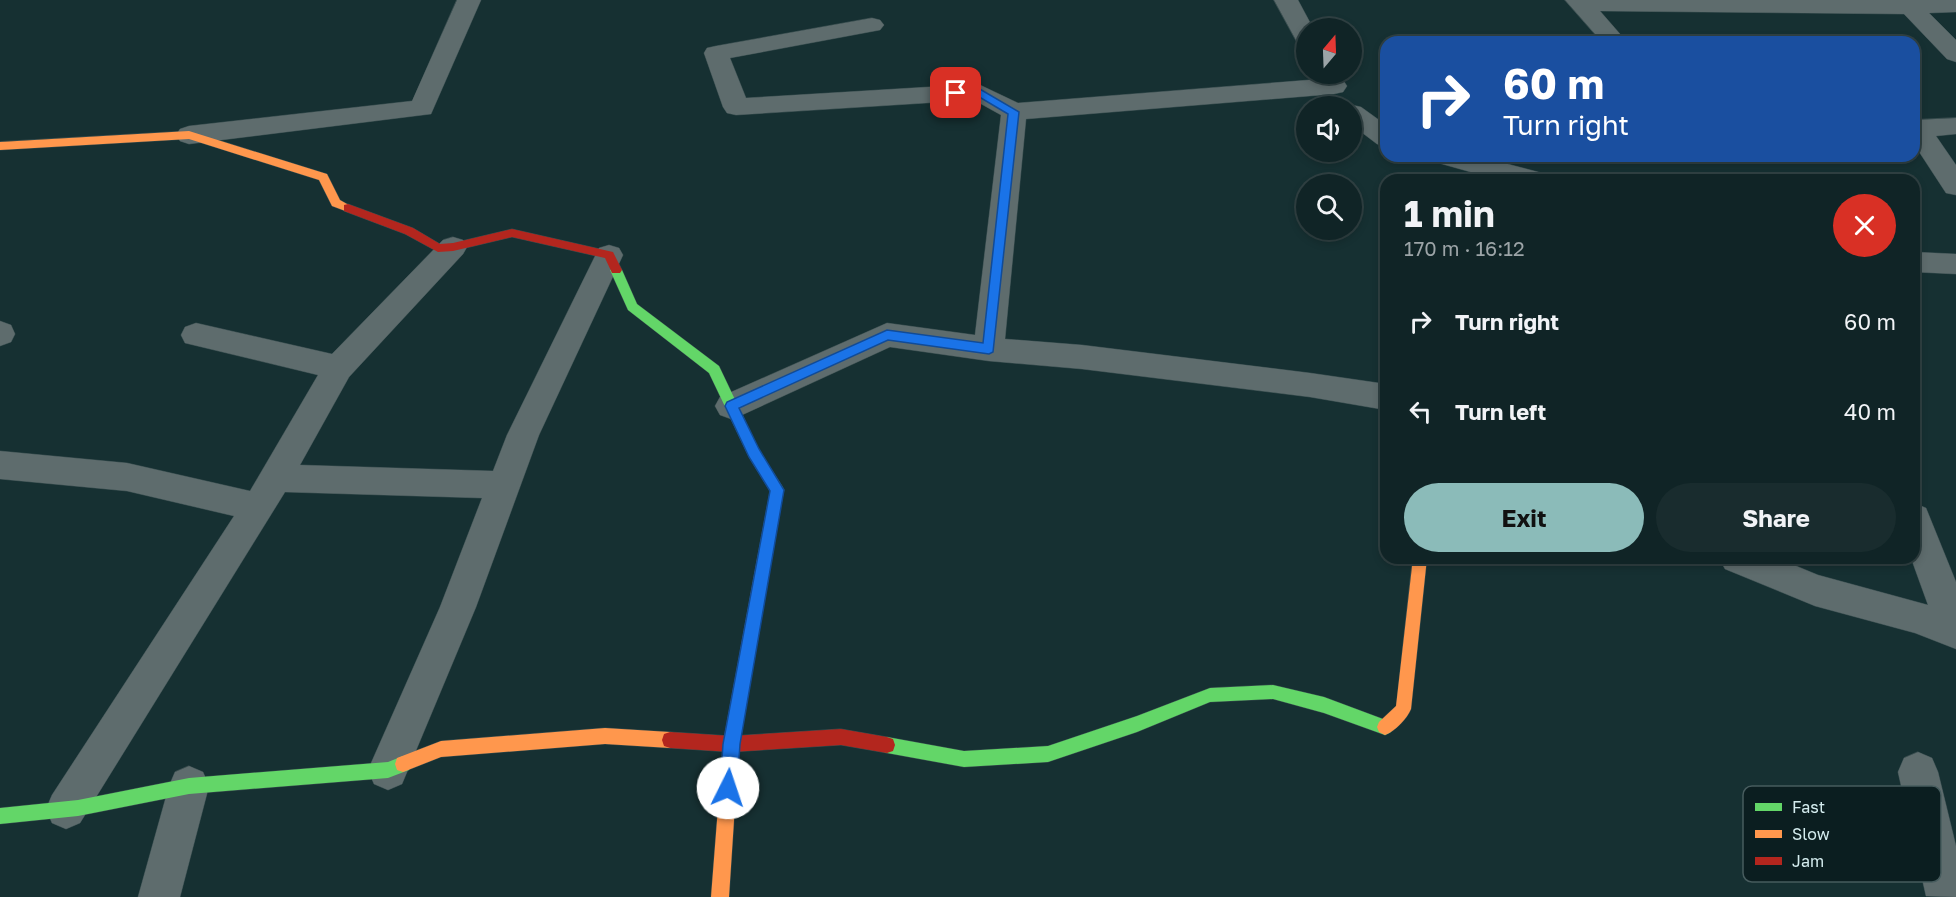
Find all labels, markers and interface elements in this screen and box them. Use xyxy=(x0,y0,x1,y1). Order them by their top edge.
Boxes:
north arrow xyxy=(1296,18,1362,84)
map controls xyxy=(1296,18,1362,240)
text: 60 m xyxy=(1503,58,1604,108)
icon: right xyxy=(1404,60,1482,138)
pin xyxy=(930,67,981,118)
icon: arrive xyxy=(939,76,972,109)
button: sound xyxy=(1296,96,1362,162)
text: Turn right xyxy=(1503,109,1629,141)
button: search xyxy=(1296,174,1362,240)
text: 1 min xyxy=(1404,192,1495,235)
button: close xyxy=(1833,194,1896,257)
text: 170 m · 16:12 xyxy=(1404,236,1525,260)
icon: right xyxy=(1404,305,1437,338)
text: Turn right xyxy=(1455,308,1559,335)
text: 60 m xyxy=(1844,308,1896,335)
icon: left xyxy=(1404,395,1437,428)
text: Turn left xyxy=(1455,398,1546,425)
text: 40 m xyxy=(1844,398,1896,425)
button: Exit xyxy=(1404,483,1644,552)
button: Share xyxy=(1656,483,1896,552)
position arrow xyxy=(696,756,760,820)
legend xyxy=(1743,786,1941,882)
text: Fast xyxy=(1792,797,1825,817)
text: Slow xyxy=(1792,824,1830,844)
text: Jam xyxy=(1792,851,1824,871)

